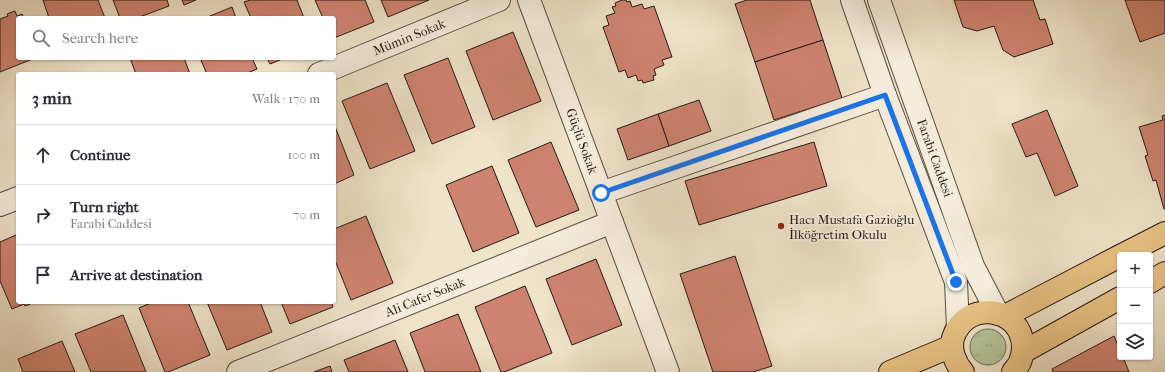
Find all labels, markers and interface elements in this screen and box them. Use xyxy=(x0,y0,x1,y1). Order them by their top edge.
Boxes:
search box xyxy=(16,16,336,60)
street label: Mümin Sokak xyxy=(371,16,448,58)
icon: search xyxy=(30,27,52,49)
text: Search here xyxy=(62,29,138,47)
text: 3 min xyxy=(32,88,72,108)
text: Walk · 170 m xyxy=(252,91,320,106)
street label: Güçlü Sokak xyxy=(562,106,601,176)
street label: Farabi Caddesi xyxy=(914,117,956,199)
icon: ahead xyxy=(32,144,54,166)
text: Continue xyxy=(70,146,130,164)
text: 100 m xyxy=(287,147,320,162)
route start xyxy=(592,184,610,202)
text: Turn right xyxy=(70,198,139,216)
icon: right xyxy=(32,204,54,226)
text: 70 m xyxy=(293,207,320,222)
place label: Hacı Mustafa Gazioğlu İlköğretim Okulu xyxy=(789,212,915,242)
text: Farabi Caddesi xyxy=(70,216,152,231)
marker: Hacı Mustafa Gazioğlu İlköğretim Okulu xyxy=(776,221,786,231)
map controls xyxy=(1117,252,1153,360)
button: + xyxy=(1117,252,1153,288)
icon: arrive xyxy=(32,264,54,286)
text: Arrive at destination xyxy=(70,266,202,284)
route end xyxy=(947,273,965,291)
street label: Ali Cafer Sokak xyxy=(382,274,467,320)
button: − xyxy=(1117,288,1153,324)
button: layers xyxy=(1117,324,1153,360)

